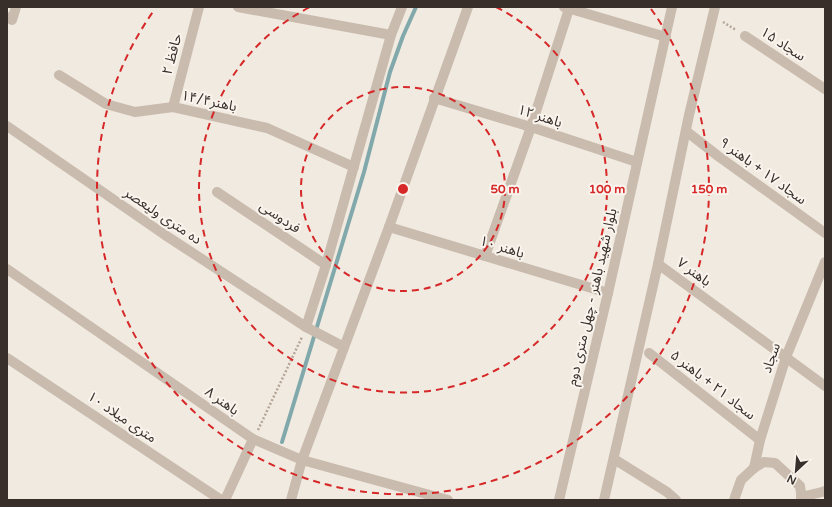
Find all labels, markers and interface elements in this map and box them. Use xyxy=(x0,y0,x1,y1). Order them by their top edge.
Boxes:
street label: سجاد ۱۵ xyxy=(757,23,809,65)
street label: حافظ ۲ xyxy=(158,32,186,76)
street label: باهنر۱۴/۴ xyxy=(180,87,239,115)
street label: باهنر ۱۲ xyxy=(516,101,565,131)
street label: سجاد ۱۷ + باهنر ۹ xyxy=(716,134,810,208)
centre of rings xyxy=(396,182,410,196)
text: 50 m xyxy=(490,182,520,196)
text: 100 m xyxy=(589,182,625,196)
text: 150 m xyxy=(691,182,727,196)
street label: ده متری ولیعصر xyxy=(120,183,205,248)
street label: فردوسی xyxy=(256,197,304,237)
street label: بلوار شهید باهنر - چهل متری دوم xyxy=(563,206,623,388)
street label: باهنر ۱۰ xyxy=(478,232,527,262)
street label: باهنر ۷ xyxy=(674,254,715,290)
street label: سجاد xyxy=(758,341,784,375)
street label: سجاد ۲۱ + باهنر ۵ xyxy=(667,346,759,424)
street label: باهنر ۸ xyxy=(202,383,243,419)
street label: ۱۰ متری میلاد xyxy=(84,388,160,446)
north arrow xyxy=(776,451,816,491)
text: N xyxy=(785,472,799,487)

